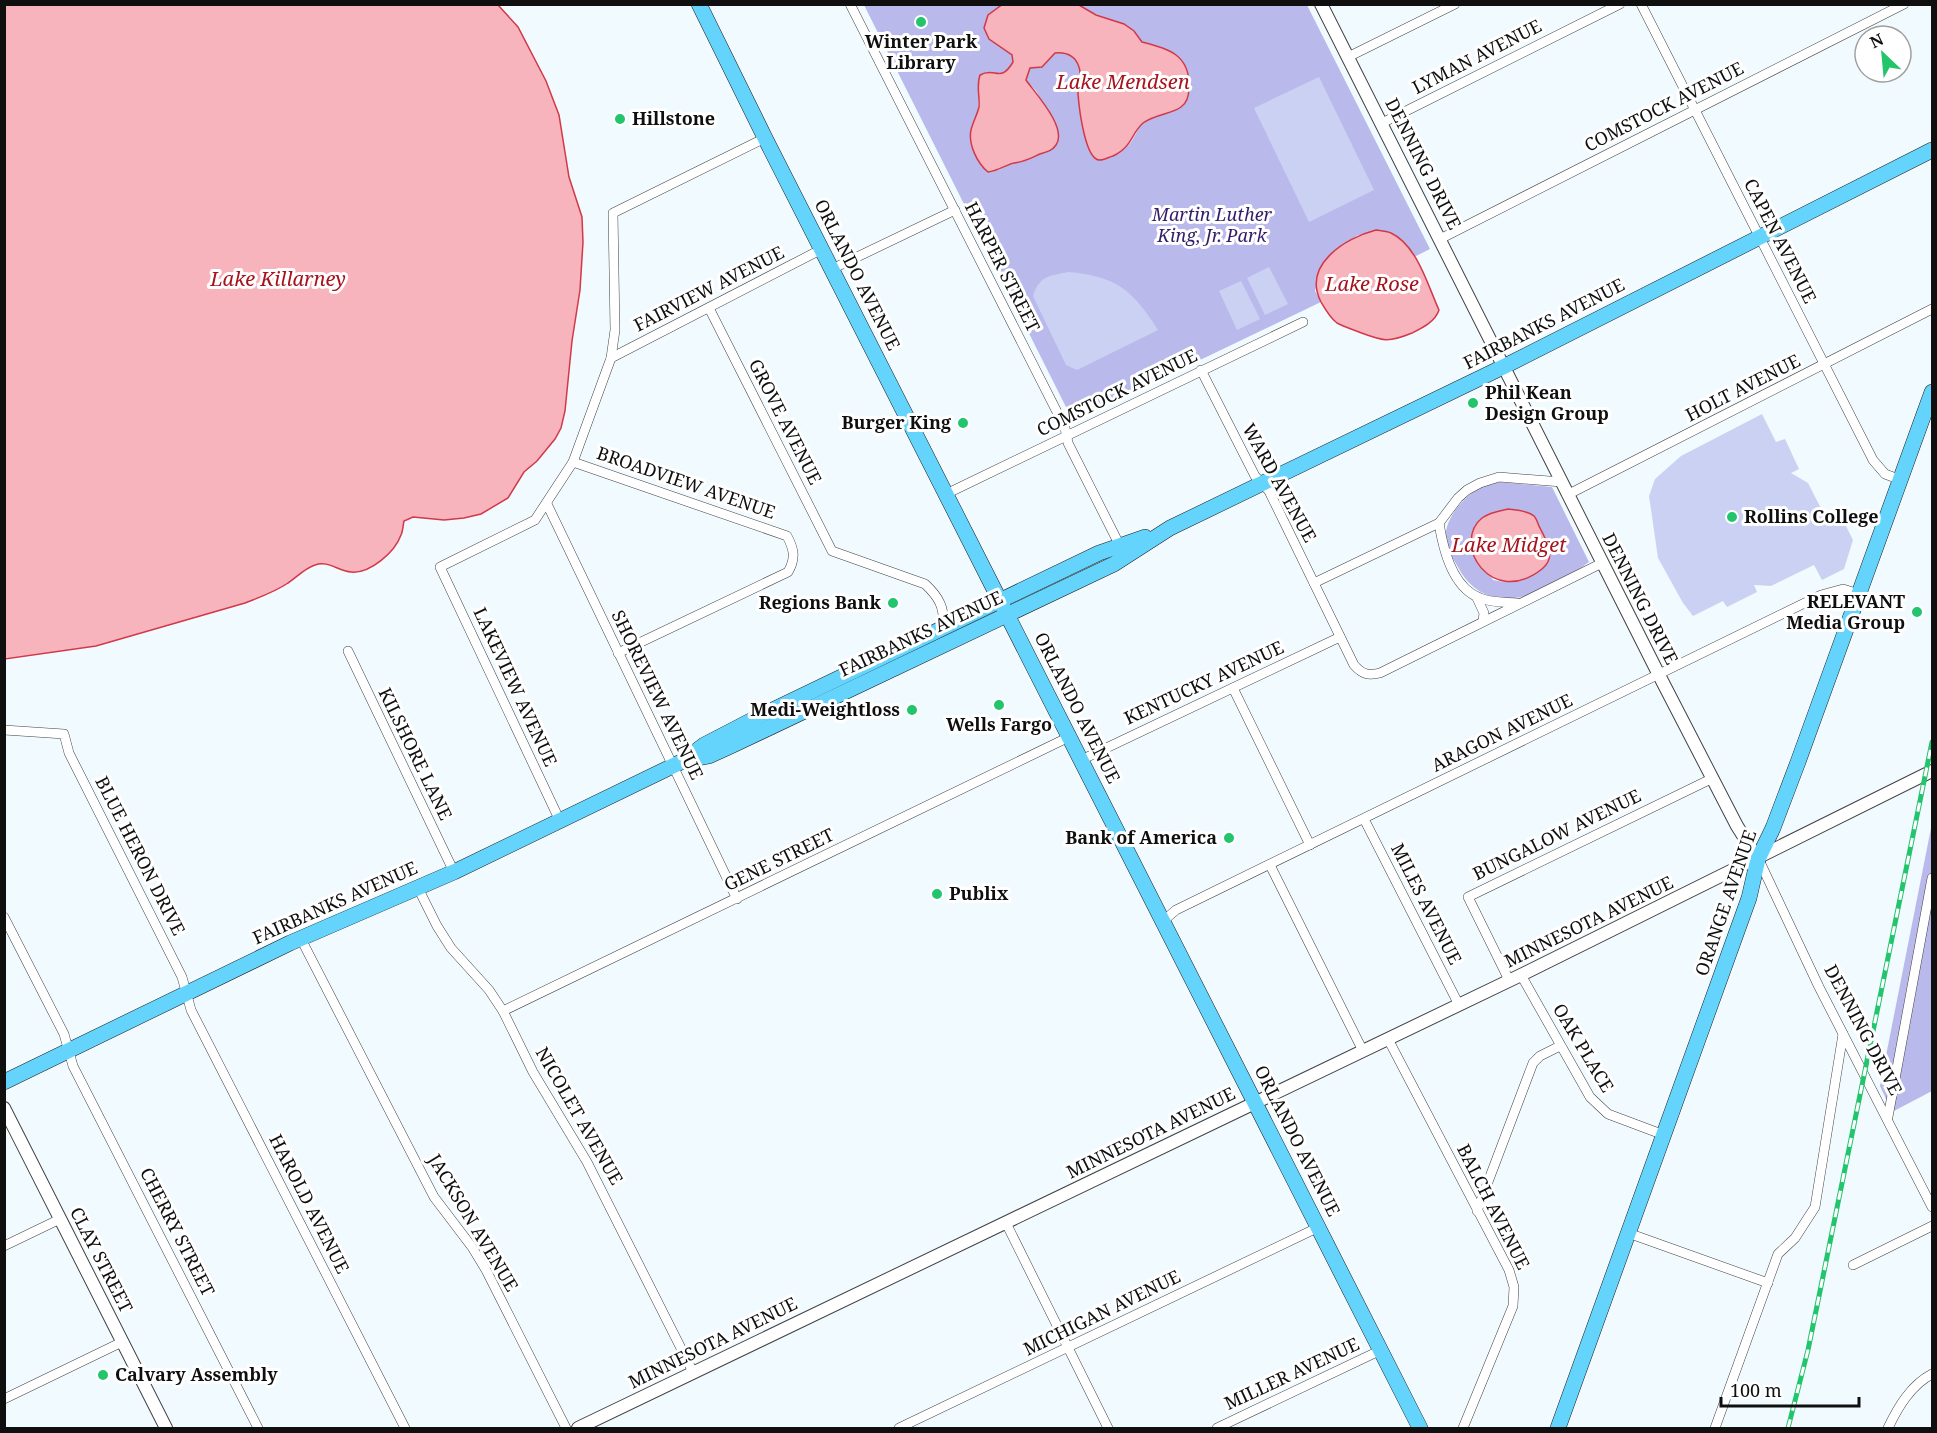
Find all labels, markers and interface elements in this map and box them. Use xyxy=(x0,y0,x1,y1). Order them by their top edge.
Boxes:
street label: LYMAN AVENUE xyxy=(1408,13,1545,99)
marker: Winter Park Library xyxy=(914,15,928,29)
north arrow xyxy=(1853,24,1913,84)
text: N xyxy=(1866,28,1887,53)
place label: Winter Park Library xyxy=(865,29,978,74)
street label: COMSTOCK AVENUE xyxy=(1580,56,1747,157)
water label: Lake Mendsen xyxy=(1055,68,1190,95)
street label: DENNING DRIVE xyxy=(1380,94,1467,233)
place label: Hillstone xyxy=(632,106,715,130)
marker: Hillstone xyxy=(613,112,627,126)
street label: CAPEN AVENUE xyxy=(1739,174,1823,307)
street label: ORLANDO AVENUE xyxy=(809,195,906,354)
street label: HARPER STREET xyxy=(960,197,1046,336)
park label: Martin Luther King, Jr. Park xyxy=(1151,202,1273,247)
street label: FAIRVIEW AVENUE xyxy=(629,240,788,336)
water label: Lake Killarney xyxy=(209,265,346,292)
water label: Lake Rose xyxy=(1324,270,1419,297)
street label: FAIRBANKS AVENUE xyxy=(1459,272,1628,374)
street label: COMSTOCK AVENUE xyxy=(1032,343,1201,441)
street label: HOLT AVENUE xyxy=(1681,348,1804,426)
street label: GROVE AVENUE xyxy=(744,355,828,488)
place label: Phil Kean Design Group xyxy=(1485,380,1609,425)
marker: Phil Kean Design Group xyxy=(1466,396,1480,410)
place label: Burger King xyxy=(841,410,952,434)
marker: Burger King xyxy=(956,416,970,430)
street label: WARD AVENUE xyxy=(1237,419,1322,546)
street label: BROADVIEW AVENUE xyxy=(594,440,779,524)
place label: Rollins College xyxy=(1744,504,1879,528)
marker: Rollins College xyxy=(1725,510,1739,524)
street label: DENNING DRIVE xyxy=(1597,529,1684,668)
water label: Lake Midget xyxy=(1451,531,1567,558)
street label: FAIRBANKS AVENUE xyxy=(835,585,1006,682)
place label: RELEVANT Media Group xyxy=(1786,589,1905,634)
place label: Regions Bank xyxy=(759,590,882,614)
marker: Regions Bank xyxy=(886,596,900,610)
street label: LAKEVIEW AVENUE xyxy=(468,603,563,770)
marker: RELEVANT Media Group xyxy=(1910,605,1924,619)
street label: SHOREVIEW AVENUE xyxy=(606,606,709,783)
street label: ORLANDO AVENUE xyxy=(1029,628,1126,787)
street label: KENTUCKY AVENUE xyxy=(1120,635,1287,730)
street label: KILSHORE LANE xyxy=(373,683,458,824)
street label: ARAGON AVENUE xyxy=(1427,688,1576,777)
place label: Medi-Weightloss xyxy=(750,697,900,721)
marker: Wells Fargo xyxy=(992,698,1006,712)
marker: Medi-Weightloss xyxy=(905,703,919,717)
place label: Wells Fargo xyxy=(946,712,1052,736)
street label: BLUE HERON DRIVE xyxy=(90,772,191,939)
street label: BUNGALOW AVENUE xyxy=(1469,783,1645,885)
street label: GENE STREET xyxy=(720,822,837,896)
place label: Bank of America xyxy=(1065,825,1217,849)
street label: ORANGE AVENUE xyxy=(1689,827,1761,979)
marker: Bank of America xyxy=(1222,831,1236,845)
street label: MILES AVENUE xyxy=(1386,839,1468,968)
street label: FAIRBANKS AVENUE xyxy=(248,855,421,949)
street label: MINNESOTA AVENUE xyxy=(1500,870,1677,972)
place label: Publix xyxy=(949,881,1009,905)
marker: Publix xyxy=(930,887,944,901)
street label: DENNING DRIVE xyxy=(1819,960,1908,1099)
street label: OAK PLACE xyxy=(1548,999,1620,1096)
street label: NICOLET AVENUE xyxy=(531,1042,629,1189)
street label: ORLANDO AVENUE xyxy=(1249,1061,1346,1220)
street label: MINNESOTA AVENUE xyxy=(1062,1081,1239,1183)
street label: HAROLD AVENUE xyxy=(264,1130,355,1277)
street label: BALCH AVENUE xyxy=(1452,1140,1536,1273)
street label: JACKSON AVENUE xyxy=(423,1148,524,1296)
street label: CHERRY STREET xyxy=(135,1163,221,1300)
street label: CLAY STREET xyxy=(65,1203,139,1316)
street label: MICHIGAN AVENUE xyxy=(1019,1264,1184,1361)
street label: MINNESOTA AVENUE xyxy=(624,1291,801,1393)
street label: MILLER AVENUE xyxy=(1220,1331,1363,1415)
place label: Calvary Assembly xyxy=(115,1362,278,1386)
marker: Calvary Assembly xyxy=(96,1368,110,1382)
scale bar xyxy=(1721,1370,1859,1408)
text: 100 m xyxy=(1730,1378,1782,1402)

